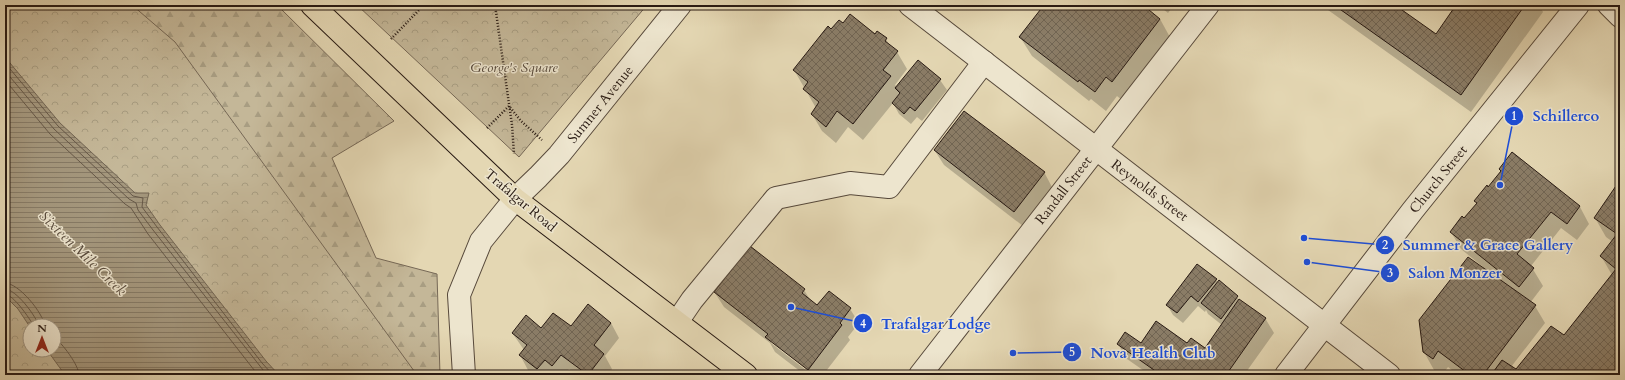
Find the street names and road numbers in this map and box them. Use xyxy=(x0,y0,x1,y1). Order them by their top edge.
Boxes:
street label: Sumner Avenue xyxy=(563,61,638,147)
street label: Church Street xyxy=(1405,141,1472,217)
street label: Randall Street xyxy=(1031,152,1096,228)
street label: Reynolds Street xyxy=(1107,155,1193,226)
street label: Trafalgar Road xyxy=(481,165,561,237)

